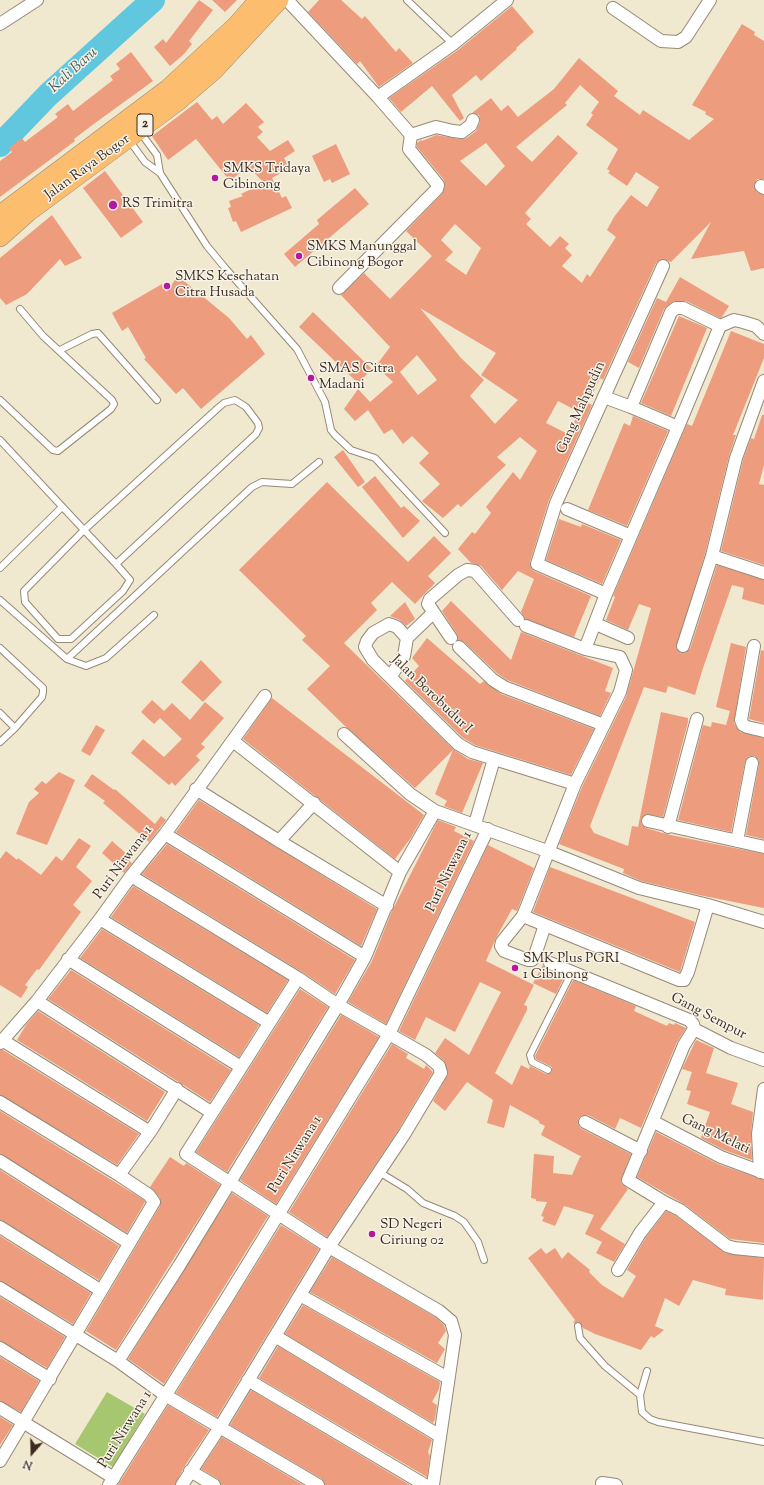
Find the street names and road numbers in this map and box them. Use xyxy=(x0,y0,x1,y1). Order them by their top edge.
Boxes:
road number: 2 xyxy=(137,114,153,136)
street label: Jalan Raya Bogor xyxy=(42,132,134,204)
street label: Gang Mahpudin xyxy=(554,359,610,457)
street label: Jalan Borobudur I xyxy=(387,652,475,738)
street label: Puri Nirwana 1 xyxy=(91,823,157,903)
street label: Puri Nirwana 1 xyxy=(423,829,477,915)
street label: Gang Sempur xyxy=(667,990,749,1044)
street label: Gang Melati xyxy=(678,1111,752,1159)
street label: Puri Nirwana 1 xyxy=(266,1113,326,1197)
street label: Puri Nirwana 1 xyxy=(96,1388,156,1472)

